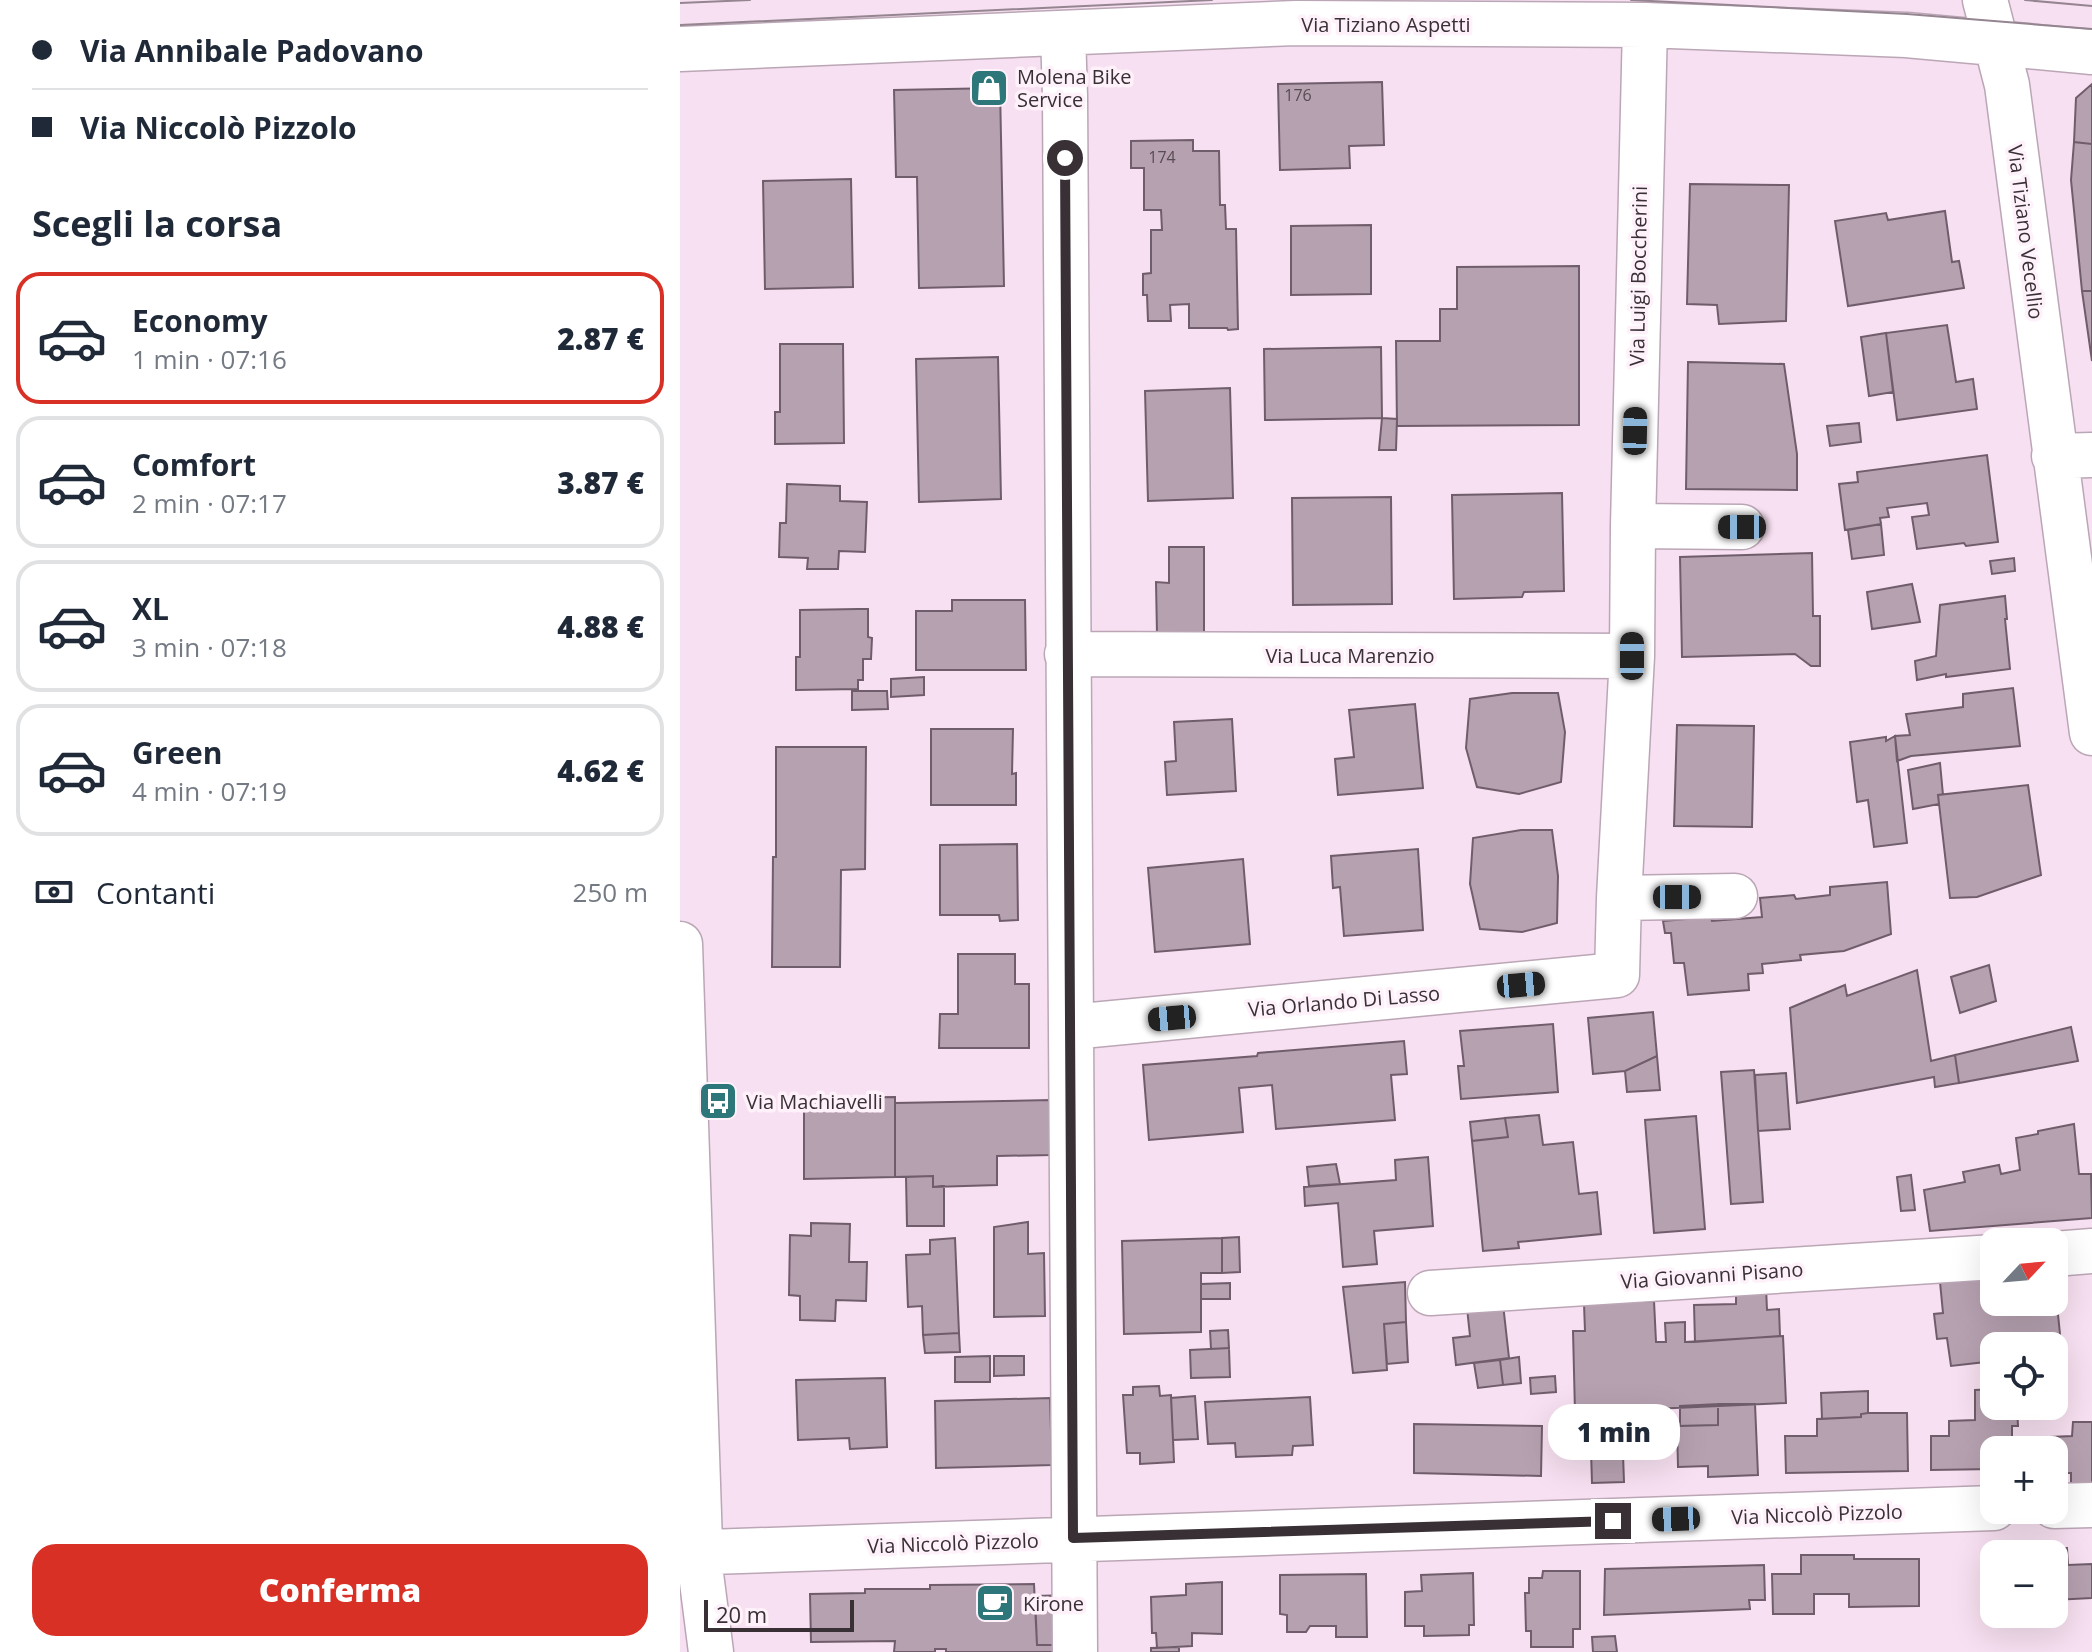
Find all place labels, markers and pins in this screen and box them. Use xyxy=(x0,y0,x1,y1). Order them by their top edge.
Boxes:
place label: Molena Bike Service xyxy=(1017,63,1132,113)
shop icon: Molena Bike Service xyxy=(968,67,1010,109)
bus stop icon: Via Machiavelli xyxy=(697,1080,739,1122)
place label: Via Machiavelli xyxy=(746,1088,883,1115)
cafe icon: Kirone xyxy=(974,1582,1016,1624)
place label: Kirone xyxy=(1023,1590,1084,1617)

